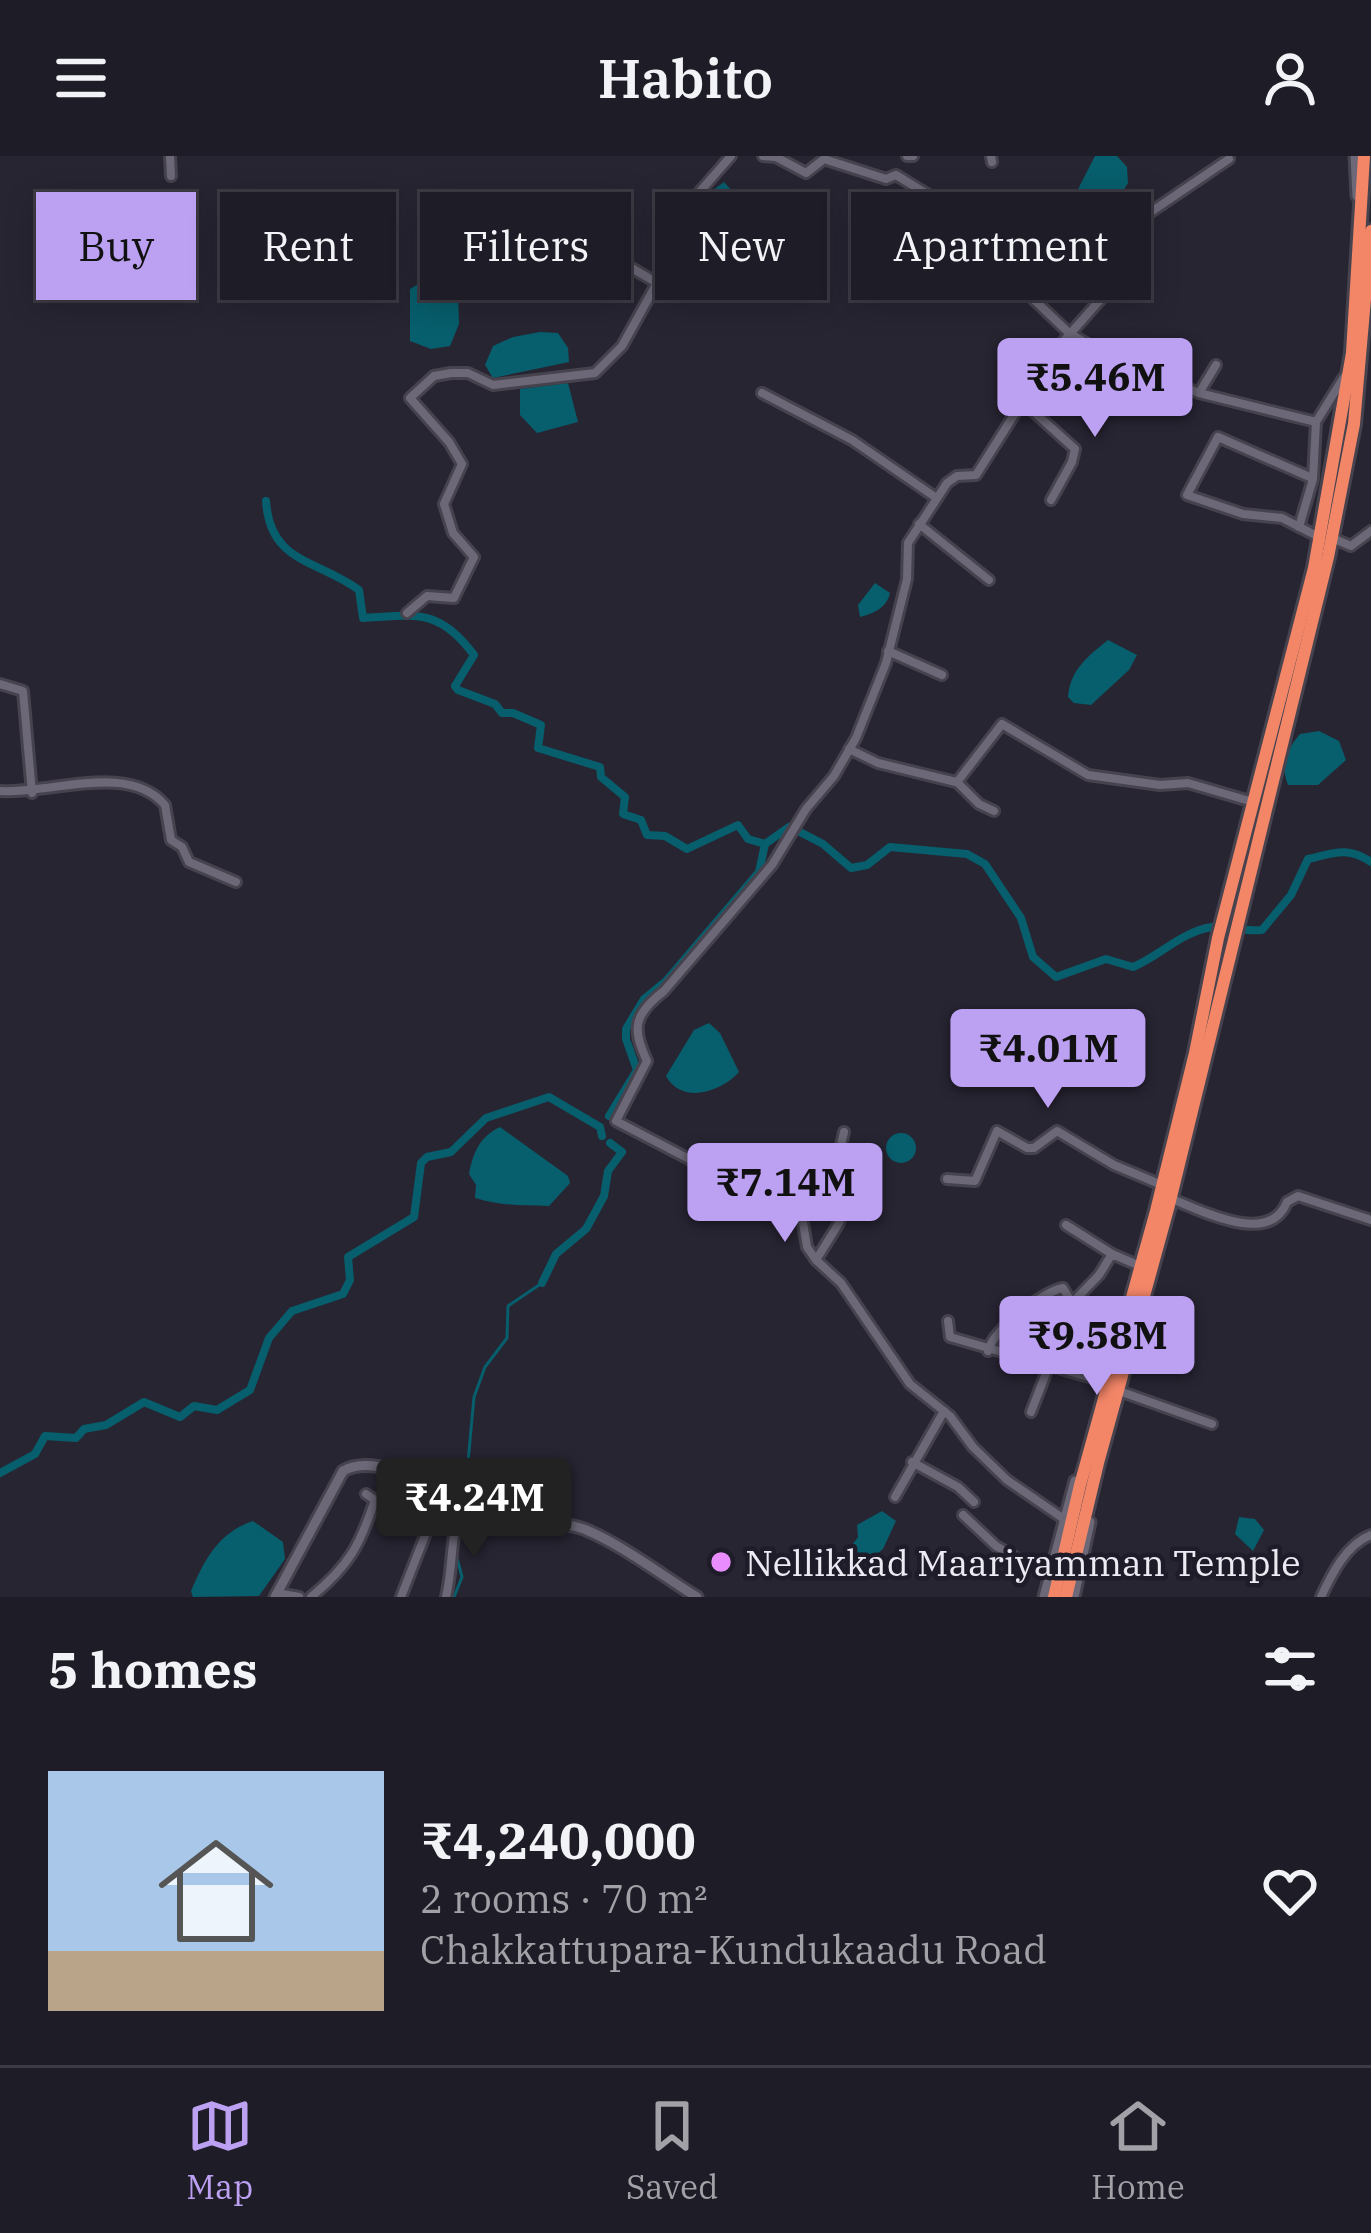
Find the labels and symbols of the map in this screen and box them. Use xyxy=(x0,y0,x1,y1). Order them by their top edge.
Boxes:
pin: ₹5.46M xyxy=(997,338,1193,440)
pin: ₹4.01M xyxy=(950,1009,1146,1111)
pin: ₹7.14M xyxy=(687,1143,883,1245)
pin: ₹9.58M xyxy=(999,1296,1195,1398)
pin: ₹4.24M xyxy=(376,1458,572,1560)
place label: Nellikkad Maariyamman Temple xyxy=(745,1539,1301,1586)
marker: Nellikkad Maariyamman Temple xyxy=(708,1549,734,1575)

